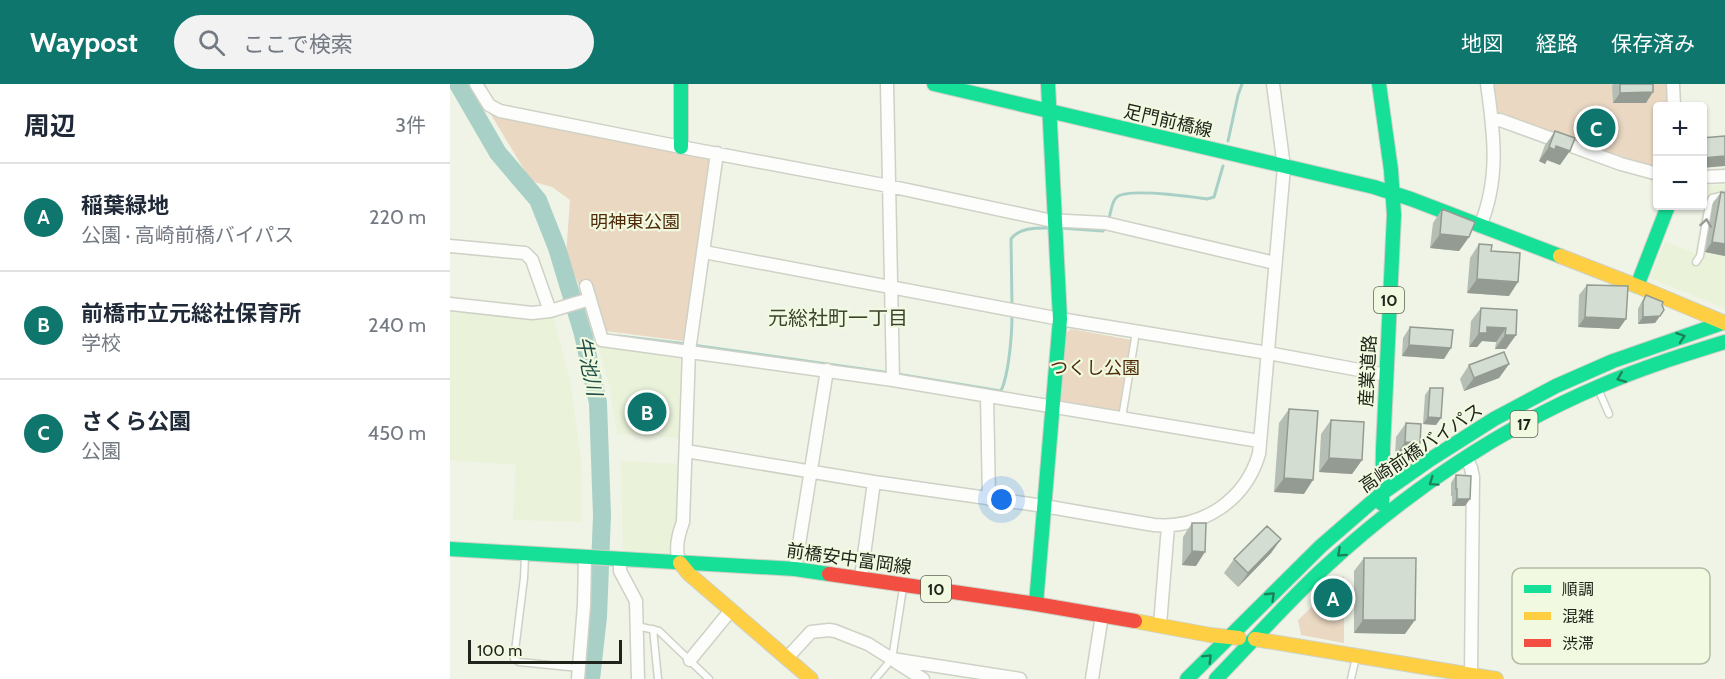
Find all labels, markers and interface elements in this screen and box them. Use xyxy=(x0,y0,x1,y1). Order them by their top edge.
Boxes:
search box xyxy=(174,15,594,69)
text: Waypost xyxy=(30,25,138,59)
icon: search xyxy=(195,26,228,59)
text: ここで検索 xyxy=(243,31,353,58)
text: 地図 xyxy=(1461,31,1503,56)
text: 経路 xyxy=(1536,31,1578,56)
text: 保存済み xyxy=(1611,31,1695,56)
street label: 足門前橋線 xyxy=(1122,100,1214,142)
map controls xyxy=(1653,102,1707,210)
button: + xyxy=(1653,102,1707,156)
pin: C xyxy=(1576,106,1616,150)
text: 周辺 xyxy=(24,110,76,142)
text: 3件 xyxy=(395,113,426,137)
button: − xyxy=(1653,156,1707,210)
text: 稲葉緑地 xyxy=(81,192,169,219)
text: A xyxy=(37,205,50,229)
text: 220 m xyxy=(369,205,426,229)
park label: 明神東公園 xyxy=(590,211,680,233)
one-way arrow xyxy=(1699,219,1711,228)
text: 公園 · 高崎前橋バイパス xyxy=(81,223,294,247)
road number: 10 xyxy=(1374,287,1404,313)
text: 前橋市立元総社保育所 xyxy=(81,300,301,327)
district label: 元総社町一丁目 xyxy=(768,306,908,330)
text: B xyxy=(37,313,50,337)
text: 240 m xyxy=(368,313,426,337)
text: 学校 xyxy=(81,331,121,355)
one-way arrow xyxy=(1675,331,1686,344)
water label: 牛池川 xyxy=(571,334,607,400)
street label: 産業道路 xyxy=(1355,334,1381,408)
park label: つくし公園 xyxy=(1050,357,1140,379)
one-way arrow xyxy=(1616,370,1627,383)
pin: B xyxy=(628,390,666,434)
street label: 高崎前橋バイパス xyxy=(1355,399,1487,497)
text: さくら公園 xyxy=(81,408,191,435)
road number: 17 xyxy=(1510,411,1538,437)
text: C xyxy=(37,421,50,445)
text: 450 m xyxy=(368,421,426,445)
text: 公園 xyxy=(81,439,121,463)
one-way arrow xyxy=(1428,475,1439,486)
your location xyxy=(987,485,1016,514)
street label: 前橋安中富岡線 xyxy=(785,539,913,579)
one-way arrow xyxy=(1337,546,1348,557)
legend xyxy=(1512,568,1710,664)
road number: 10 xyxy=(921,576,951,602)
pin: A xyxy=(1314,576,1352,620)
text: 順調 xyxy=(1562,580,1594,599)
one-way arrow xyxy=(1263,593,1274,604)
text: 混雑 xyxy=(1562,607,1594,626)
text: 渋滞 xyxy=(1562,634,1594,653)
scale bar xyxy=(468,637,622,664)
text: 100 m xyxy=(477,641,522,660)
one-way arrow xyxy=(1200,655,1211,666)

